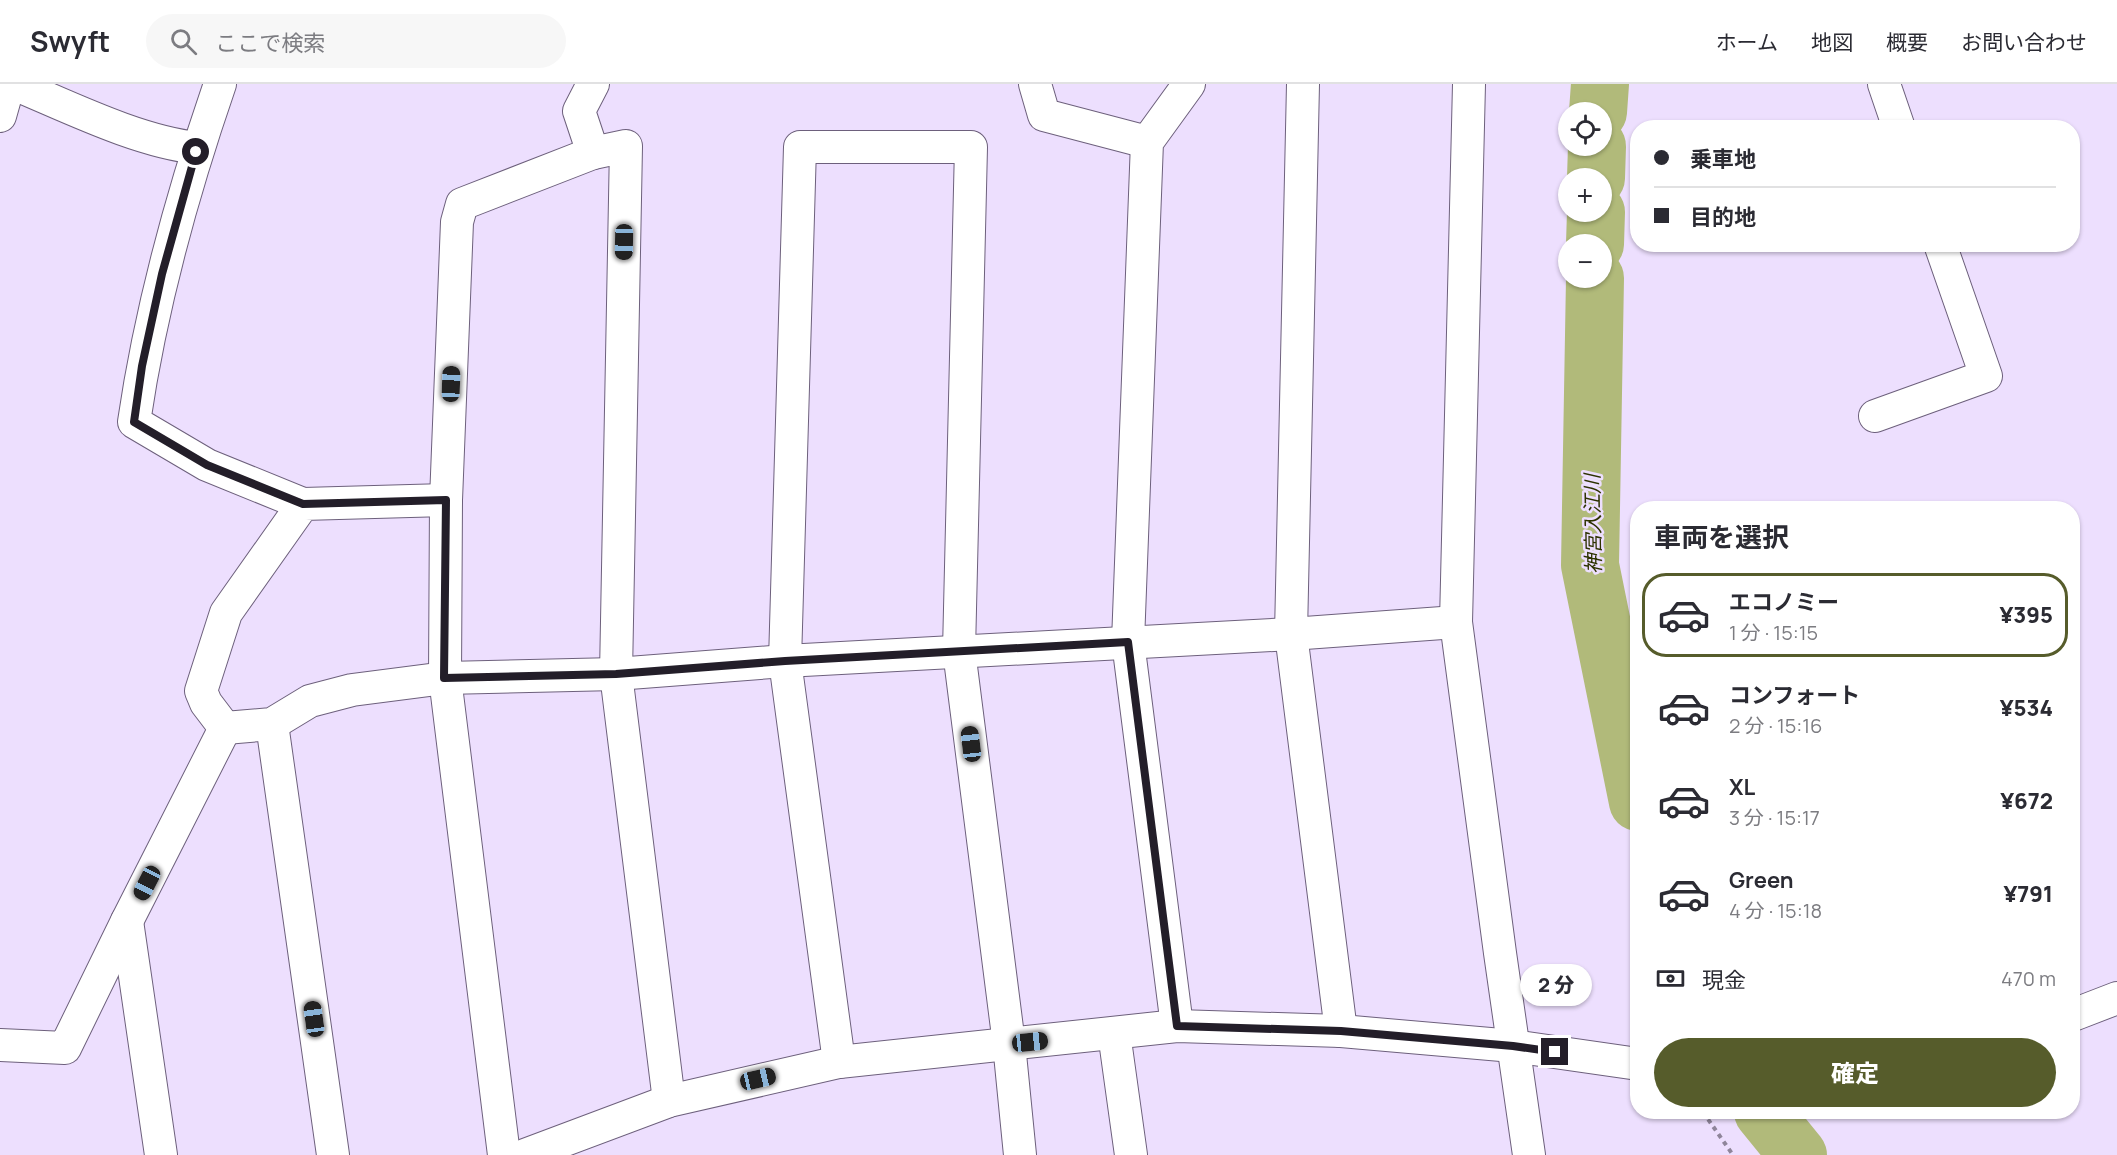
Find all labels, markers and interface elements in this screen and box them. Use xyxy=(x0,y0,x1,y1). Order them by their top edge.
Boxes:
search box xyxy=(146,14,566,68)
text: Swyft xyxy=(30,22,110,60)
icon: search xyxy=(167,25,200,58)
text: ここで検索 xyxy=(215,28,325,58)
text: ホーム xyxy=(1716,28,1778,56)
text: 地図 xyxy=(1811,28,1853,56)
text: 概要 xyxy=(1886,28,1928,56)
text: お問い合わせ xyxy=(1961,28,2087,56)
map controls xyxy=(1558,102,1612,288)
button: locate xyxy=(1558,102,1612,156)
route start xyxy=(182,138,209,165)
text: 乗車地 xyxy=(1690,144,1756,174)
button: + xyxy=(1558,168,1612,222)
text: 目的地 xyxy=(1690,202,1756,232)
car xyxy=(615,224,633,260)
button: − xyxy=(1558,234,1612,288)
car xyxy=(441,366,461,402)
water label: 神宮入江川 xyxy=(1578,472,1607,574)
text: 車両を選択 xyxy=(1654,518,1789,555)
text: エコノミー xyxy=(1729,587,1839,617)
icon: car xyxy=(1657,588,1711,642)
text: ¥395 xyxy=(1999,600,2053,630)
text: 1 分 · 15:15 xyxy=(1729,619,1818,646)
text: コンフォート xyxy=(1729,680,1860,710)
icon: car xyxy=(1657,681,1711,735)
text: ¥534 xyxy=(2000,693,2053,723)
text: 2 分 · 15:16 xyxy=(1729,712,1822,739)
car xyxy=(960,725,982,763)
text: XL xyxy=(1729,772,1755,802)
icon: car xyxy=(1657,774,1711,828)
text: ¥672 xyxy=(2000,786,2053,816)
text: 3 分 · 15:17 xyxy=(1729,804,1820,831)
car xyxy=(131,863,163,903)
text: Green xyxy=(1729,865,1794,895)
icon: car xyxy=(1657,867,1711,921)
text: ¥791 xyxy=(2004,879,2053,909)
text: 4 分 · 15:18 xyxy=(1729,897,1822,924)
icon: cash xyxy=(1654,962,1687,995)
callout: 2 分 xyxy=(1519,965,1591,1007)
text: 現金 xyxy=(1702,965,1746,995)
text: 470 m xyxy=(2001,965,2056,992)
text: 2 分 xyxy=(1538,971,1574,998)
car xyxy=(303,1000,325,1038)
car xyxy=(1011,1031,1049,1053)
route end xyxy=(1541,1038,1568,1065)
button: 確定 xyxy=(1654,1038,2056,1107)
car xyxy=(738,1066,778,1092)

